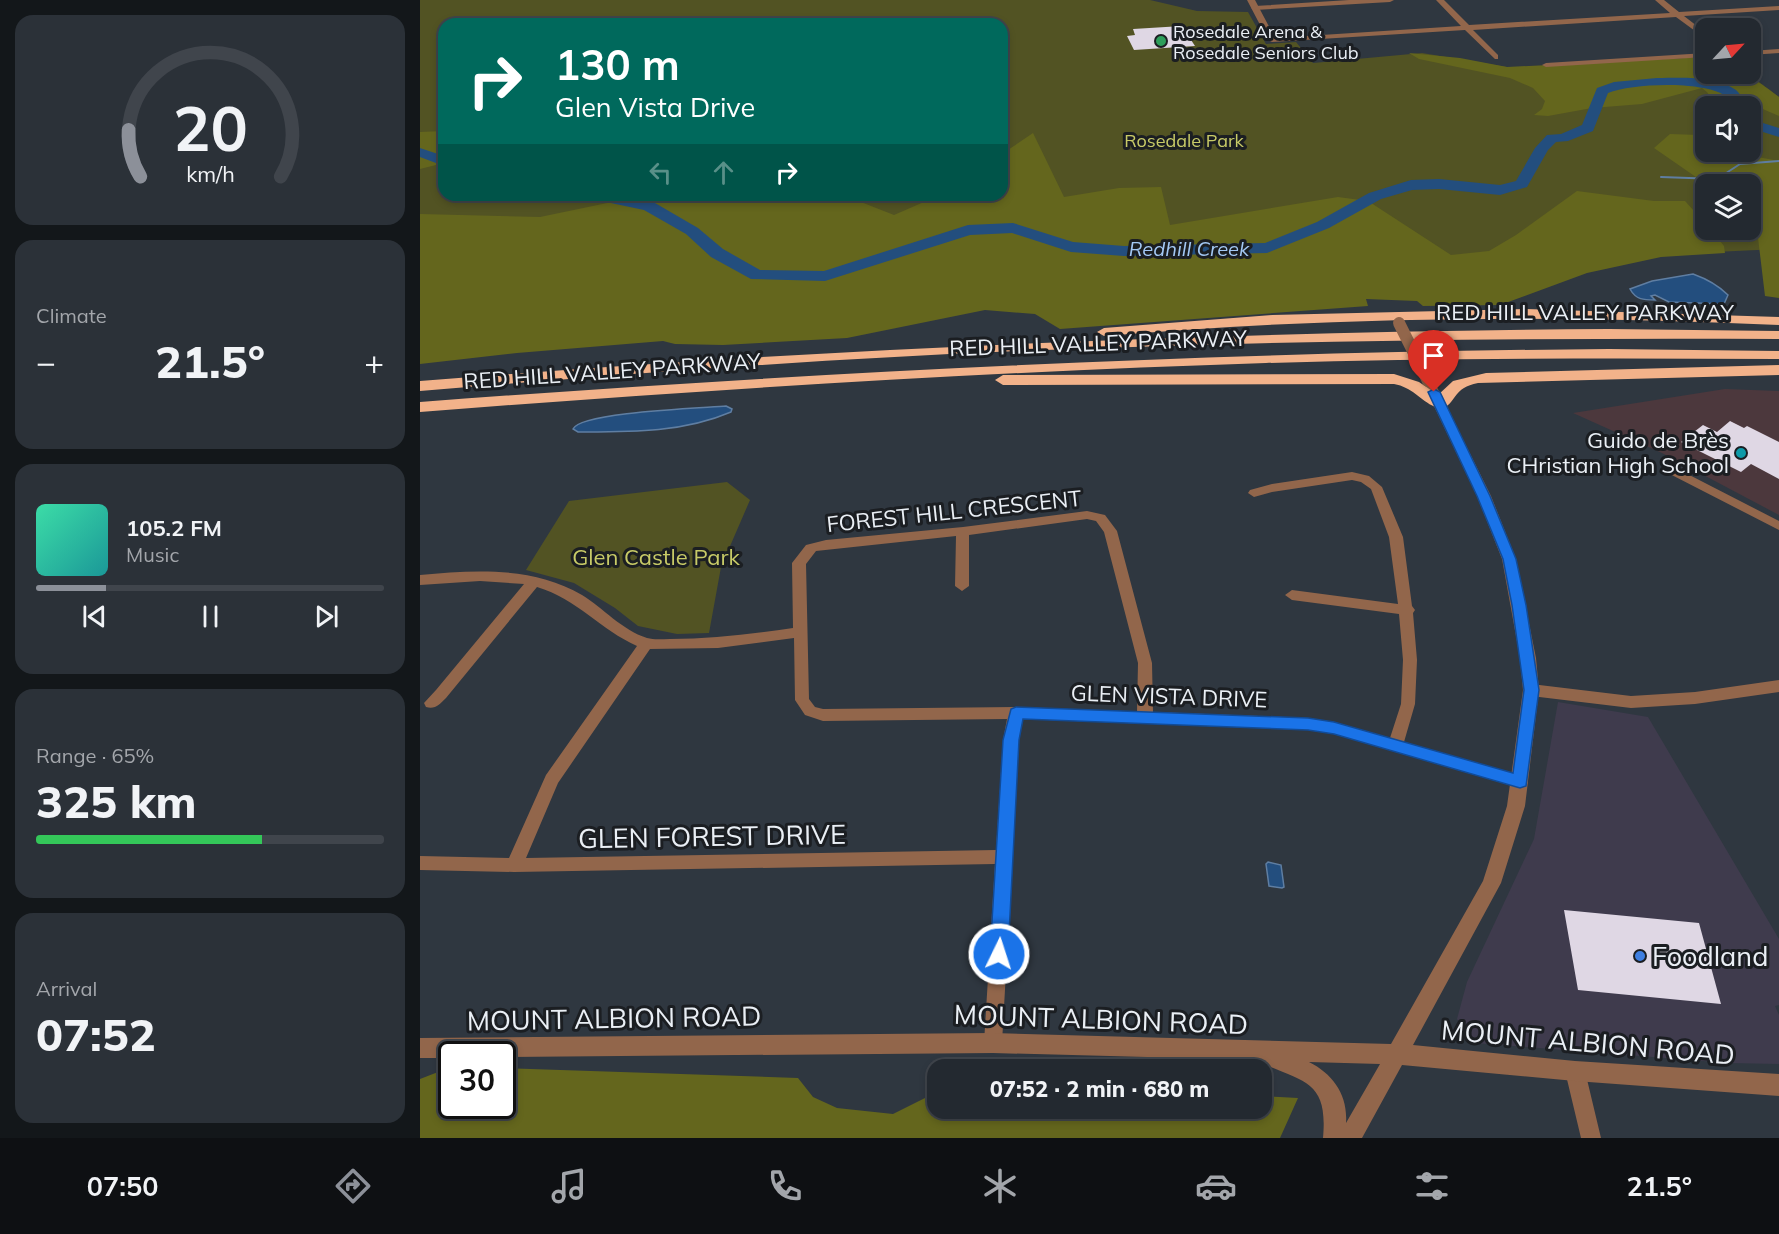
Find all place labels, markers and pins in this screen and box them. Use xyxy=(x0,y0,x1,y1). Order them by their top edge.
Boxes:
place label: Rosedale Arena & Rosedale Seniors Club xyxy=(1173,20,1359,64)
marker: Rosedale Arena & Rosedale Seniors Club xyxy=(1154,34,1168,48)
pin xyxy=(1408,330,1459,392)
place label: Guido de Brès CHristian High School xyxy=(1506,426,1729,479)
marker: Guido de Brès CHristian High School xyxy=(1734,446,1748,460)
place label: Foodland xyxy=(1652,939,1768,973)
marker: Foodland xyxy=(1633,949,1647,963)

